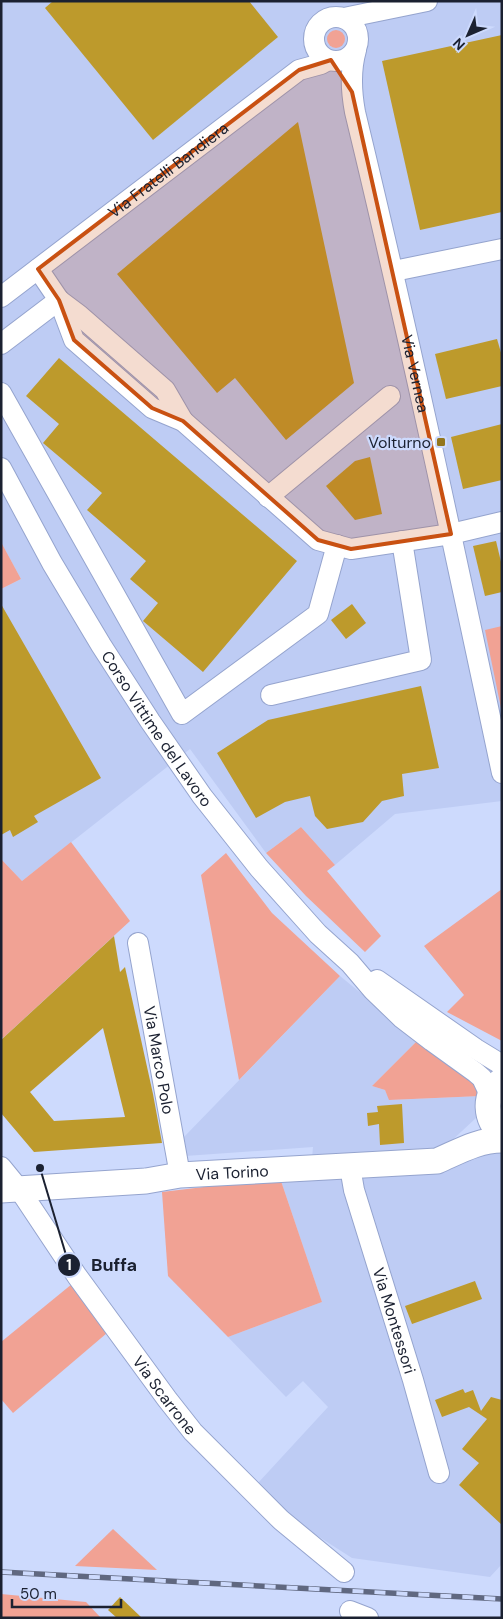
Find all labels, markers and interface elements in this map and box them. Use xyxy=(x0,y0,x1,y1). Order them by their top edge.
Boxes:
north arrow xyxy=(443,10,493,60)
text: N xyxy=(449,34,469,54)
street label: Via Fratelli Bandiera xyxy=(104,117,233,222)
street label: Via Vernea xyxy=(397,333,434,414)
place label: Volturno xyxy=(368,432,431,453)
marker: Volturno xyxy=(435,436,447,448)
street label: Corso Vittime del Lavoro xyxy=(97,647,217,811)
street label: Via Marco Polo xyxy=(139,1004,179,1116)
street label: Via Torino xyxy=(195,1160,269,1185)
callout: Buffa xyxy=(56,1248,147,1281)
text: Buffa xyxy=(91,1253,137,1277)
text: 1 xyxy=(66,1255,72,1275)
street label: Via Montessori xyxy=(368,1265,421,1376)
street label: Via Scarrone xyxy=(128,1351,202,1439)
scale bar xyxy=(12,1576,121,1608)
text: 50 m xyxy=(20,1584,57,1604)

